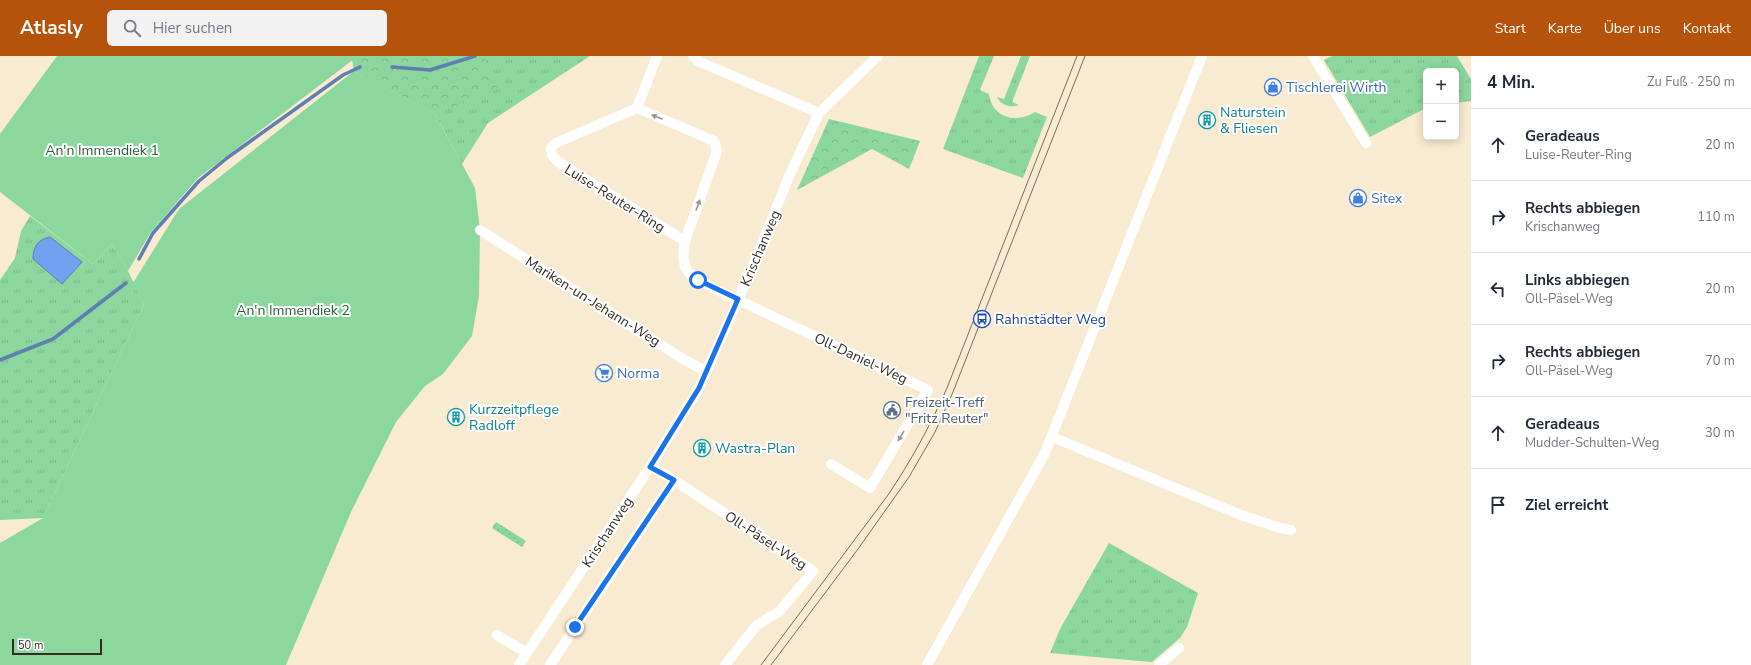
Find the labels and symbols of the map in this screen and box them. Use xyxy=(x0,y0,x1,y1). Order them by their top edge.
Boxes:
shop icon: Tischlerei Wirth xyxy=(1263,77,1283,97)
place label: Tischlerei Wirth xyxy=(1286,78,1386,97)
place label: Naturstein & Fliesen xyxy=(1220,103,1286,138)
building icon: Naturstein & Fliesen xyxy=(1197,110,1217,130)
one-way arrow xyxy=(650,113,662,119)
park label: An'n Immendiek 1 xyxy=(45,141,159,160)
street label: Luise-Reuter-Ring xyxy=(561,160,669,237)
shop icon: Sitex xyxy=(1348,188,1368,208)
place label: Sitex xyxy=(1371,189,1403,208)
one-way arrow xyxy=(695,198,701,210)
street label: Krischanweg xyxy=(736,207,785,289)
street label: Mariken-un-Jehann-Weg xyxy=(522,252,664,351)
route start xyxy=(689,271,707,289)
park label: An'n Immendiek 2 xyxy=(236,301,350,320)
bus stop icon: Rahnstädter Weg xyxy=(972,309,992,329)
place label: Rahnstädter Weg xyxy=(995,310,1106,329)
street label: Oll-Daniel-Weg xyxy=(811,329,911,388)
supermarket icon: Norma xyxy=(594,363,614,383)
place label: Norma xyxy=(617,364,660,383)
place label: Freizeit-Treff "Fritz Reuter" xyxy=(905,393,989,428)
place label: Kurzzeitpflege Radloff xyxy=(469,400,559,435)
public building icon: Freizeit-Treff "Fritz Reuter" xyxy=(882,400,902,420)
building icon: Kurzzeitpflege Radloff xyxy=(446,407,466,427)
one-way arrow xyxy=(897,430,904,442)
building icon: Wastra-Plan xyxy=(692,438,712,458)
place label: Wastra-Plan xyxy=(715,439,795,458)
street label: Krischanweg xyxy=(577,493,637,571)
street label: Oll-Päsel-Weg xyxy=(721,507,811,574)
route end xyxy=(566,618,584,636)
scale bar xyxy=(12,637,102,656)

